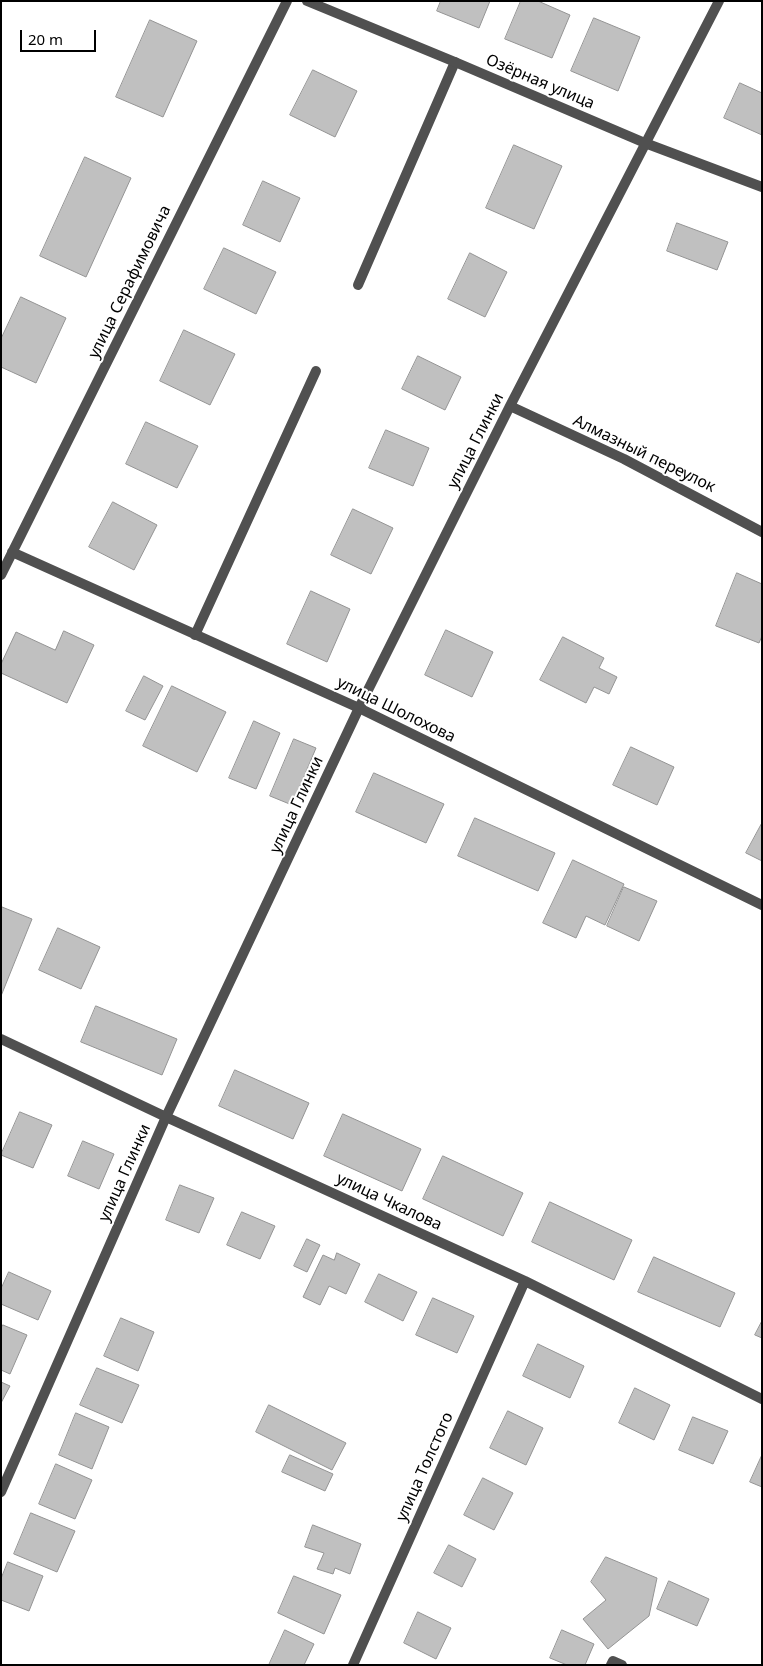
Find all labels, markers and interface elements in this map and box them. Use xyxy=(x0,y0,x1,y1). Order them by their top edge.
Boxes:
scale bar xyxy=(22,20,99,52)
text: 20 m xyxy=(28,29,63,49)
street label: Озёрная улица xyxy=(483,51,597,113)
street label: улица Серафимовича xyxy=(85,202,175,362)
street label: улица Глинки xyxy=(444,390,508,492)
street label: Алмазный переулок xyxy=(570,411,718,497)
street label: улица Шолохова xyxy=(334,673,458,747)
street label: улица Глинки xyxy=(266,753,328,857)
street label: улица Глинки xyxy=(95,1121,155,1225)
street label: улица Чкалова xyxy=(333,1169,445,1235)
street label: улица Толстого xyxy=(392,1409,458,1525)

